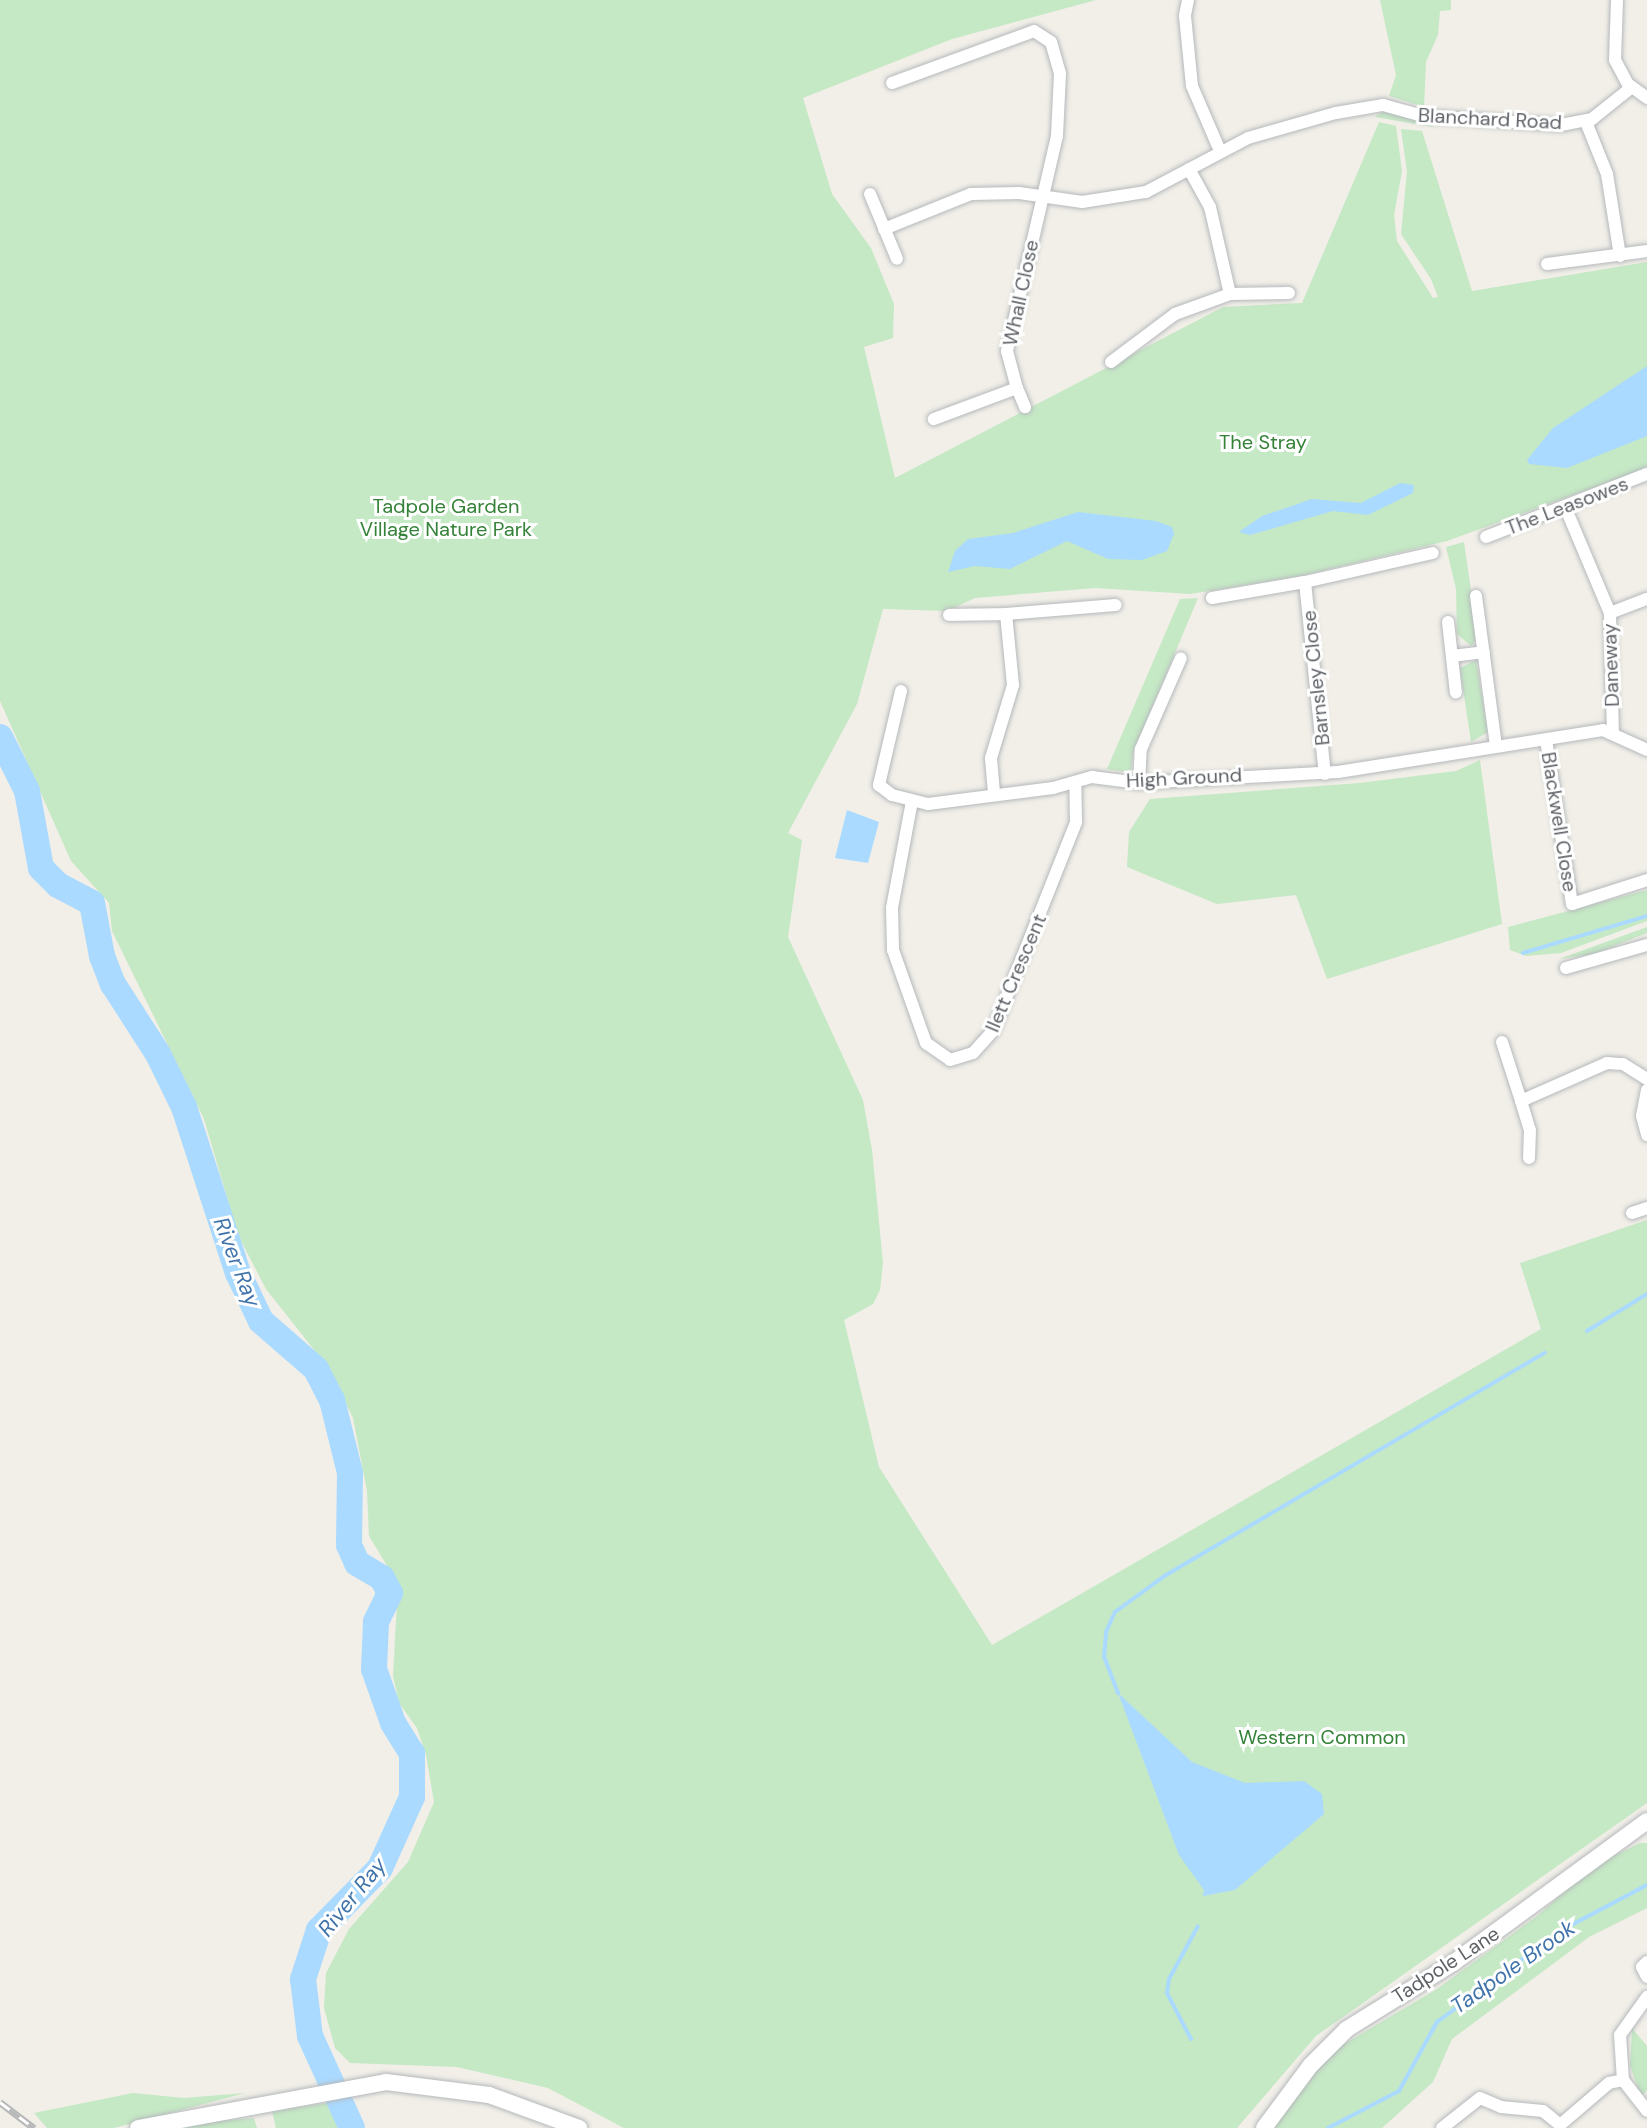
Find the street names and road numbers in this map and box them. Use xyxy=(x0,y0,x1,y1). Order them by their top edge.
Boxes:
street label: Blanchard Road xyxy=(1417,103,1563,135)
street label: Whall Close xyxy=(998,238,1044,348)
street label: The Leasowes xyxy=(1502,472,1632,540)
street label: Barnsley Close xyxy=(1297,609,1335,747)
street label: Daneway xyxy=(1598,623,1624,707)
street label: Blackwell Close xyxy=(1536,750,1582,894)
street label: High Ground xyxy=(1125,763,1243,793)
street label: Ilett Crescent xyxy=(980,910,1052,1036)
street label: Tadpole Lane xyxy=(1388,1921,1504,2009)

